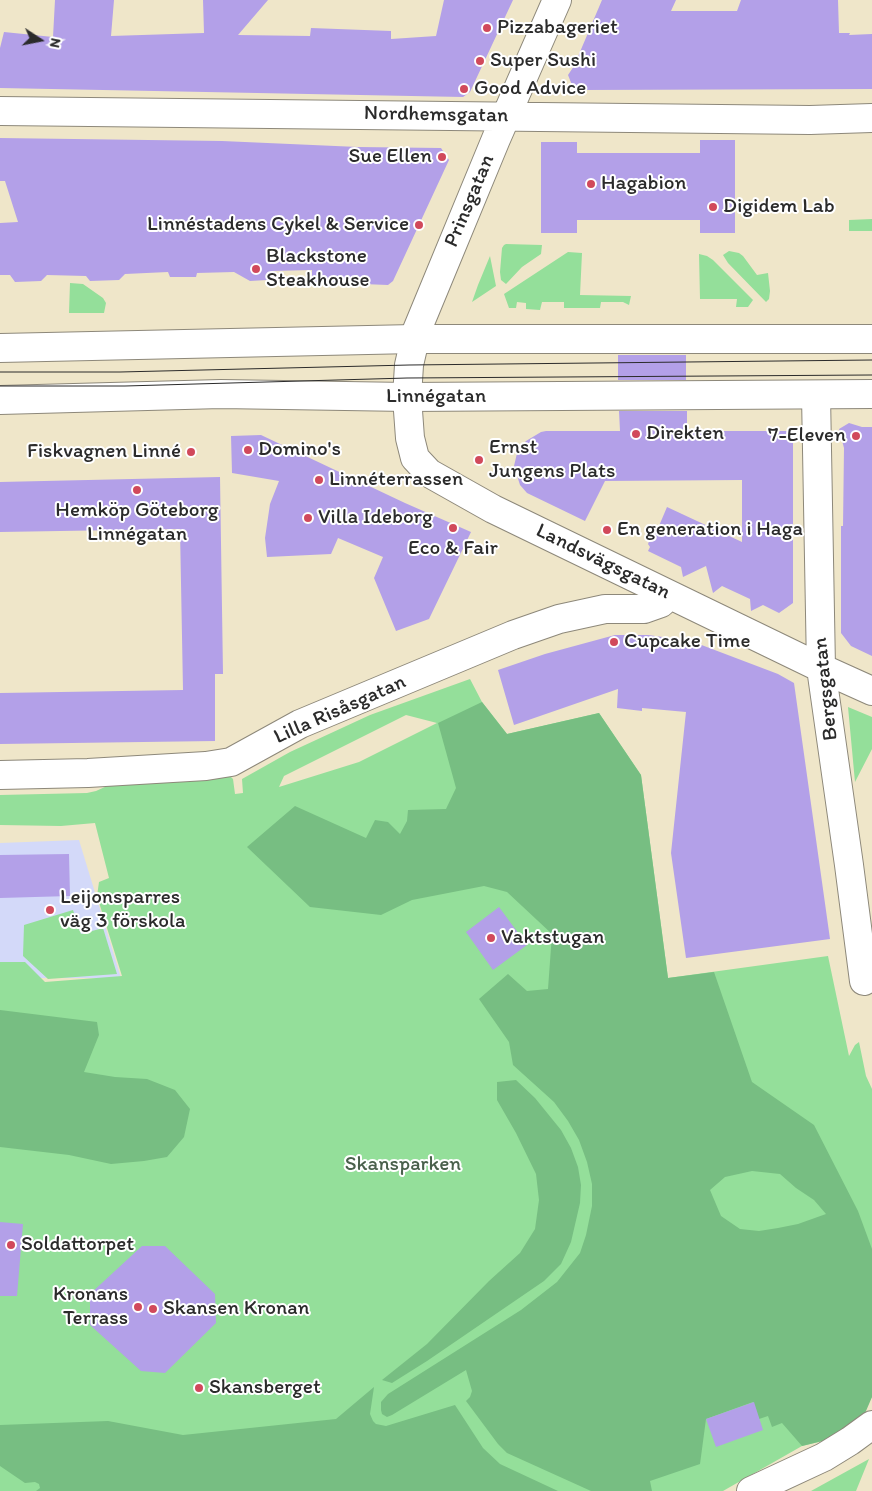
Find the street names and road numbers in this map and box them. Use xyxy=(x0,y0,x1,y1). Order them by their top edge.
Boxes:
street label: Nordhemsgatan xyxy=(364,101,508,129)
street label: Prinsgatan xyxy=(439,151,501,251)
street label: Linnégatan xyxy=(386,384,486,410)
street label: Landsvägsgatan xyxy=(532,519,674,605)
street label: Bergsgatan xyxy=(808,636,844,742)
street label: Lilla Risåsgatan xyxy=(270,670,410,750)

